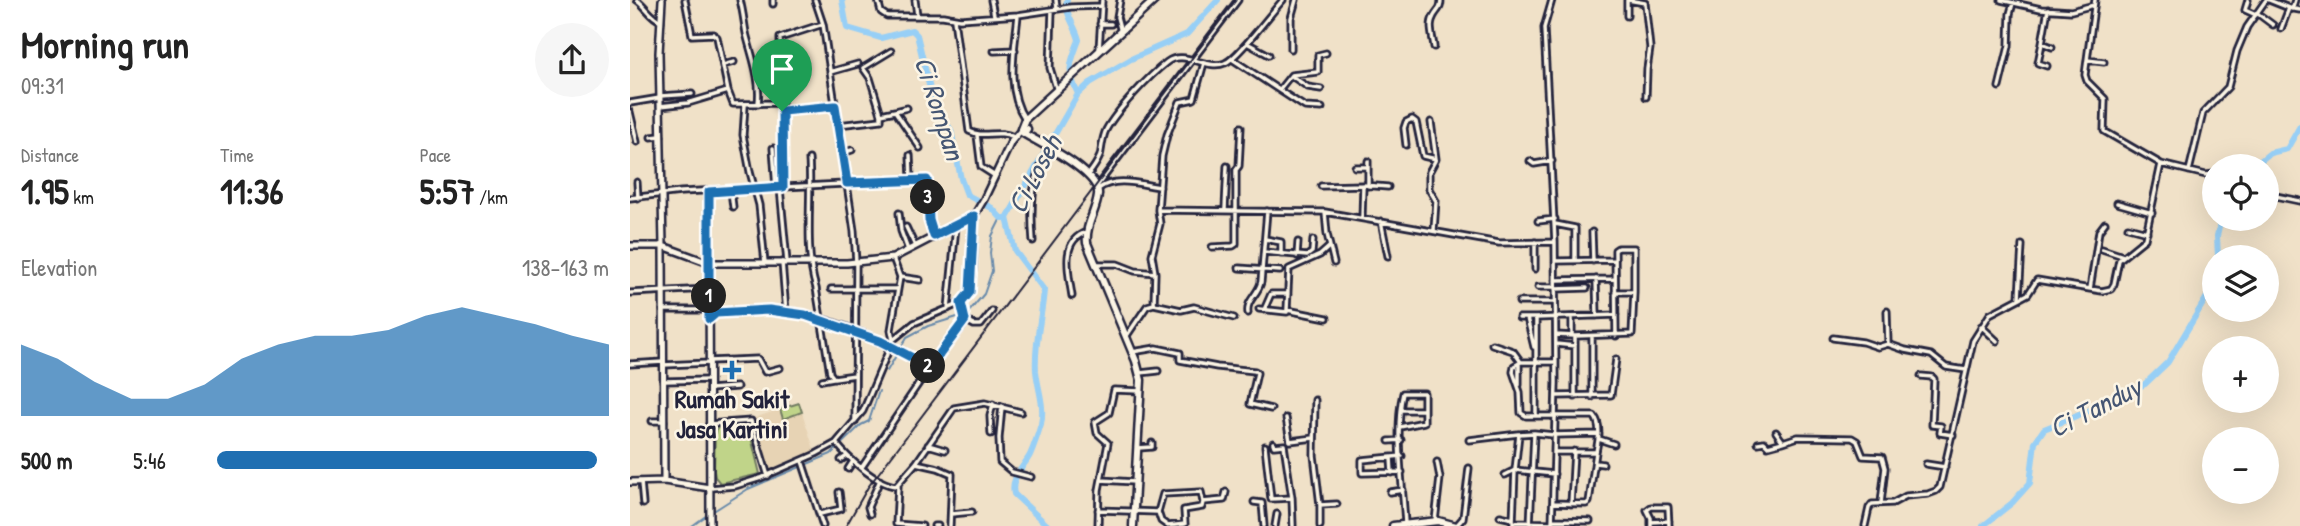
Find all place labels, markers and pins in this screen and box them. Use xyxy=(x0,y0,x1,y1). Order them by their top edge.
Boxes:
pin xyxy=(752,39,812,111)
pin: 3 xyxy=(910,180,946,214)
pin: 1 xyxy=(692,278,726,314)
pin: 2 xyxy=(910,348,946,384)
marker: Rumah Sakit Jasa Kartini xyxy=(722,360,742,380)
place label: Rumah Sakit Jasa Kartini xyxy=(675,381,790,446)

